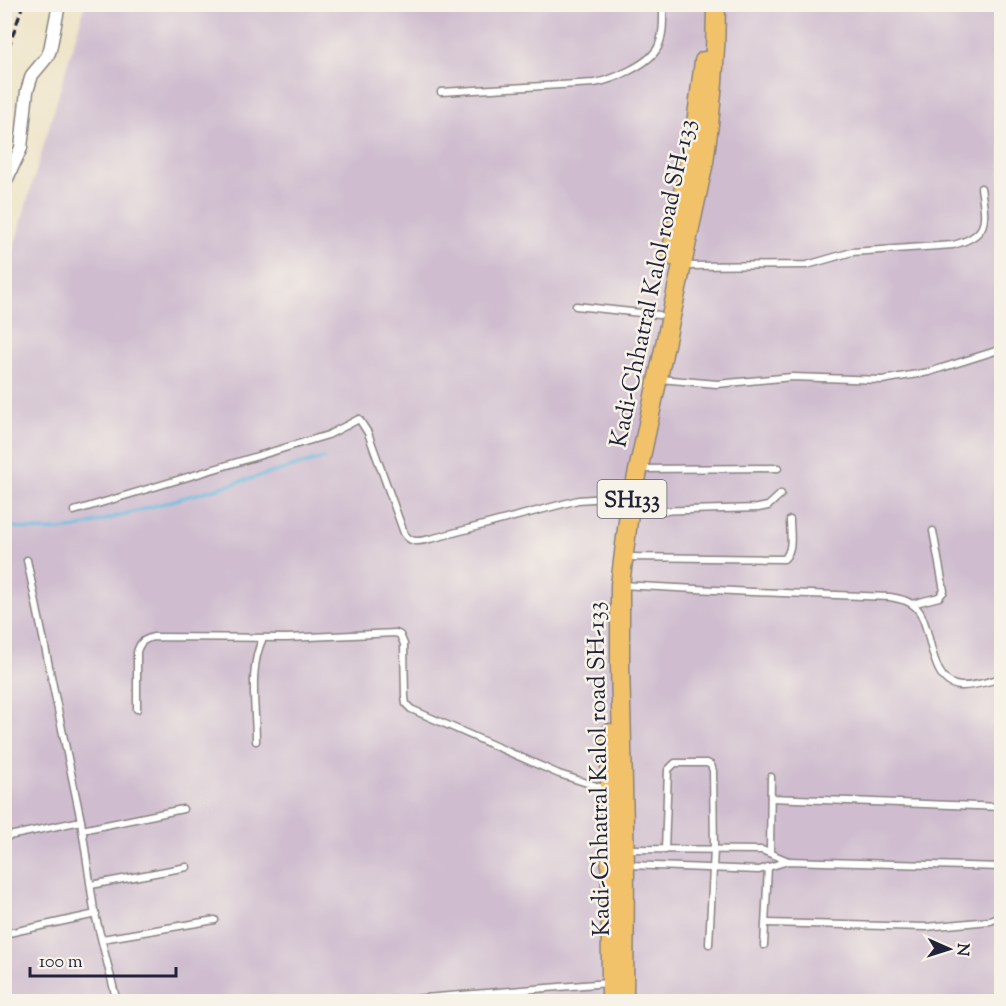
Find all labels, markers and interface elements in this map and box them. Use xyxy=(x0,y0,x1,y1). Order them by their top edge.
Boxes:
street label: Kadi-Chhatral Kalol road SH-133 xyxy=(603,116,705,451)
road number: SH133 xyxy=(598,480,666,518)
street label: Kadi-Chhatral Kalol road SH-133 xyxy=(580,601,620,937)
north arrow xyxy=(919,919,979,979)
scale bar xyxy=(30,940,176,978)
text: N xyxy=(950,943,973,957)
text: 100 m xyxy=(39,950,83,976)

